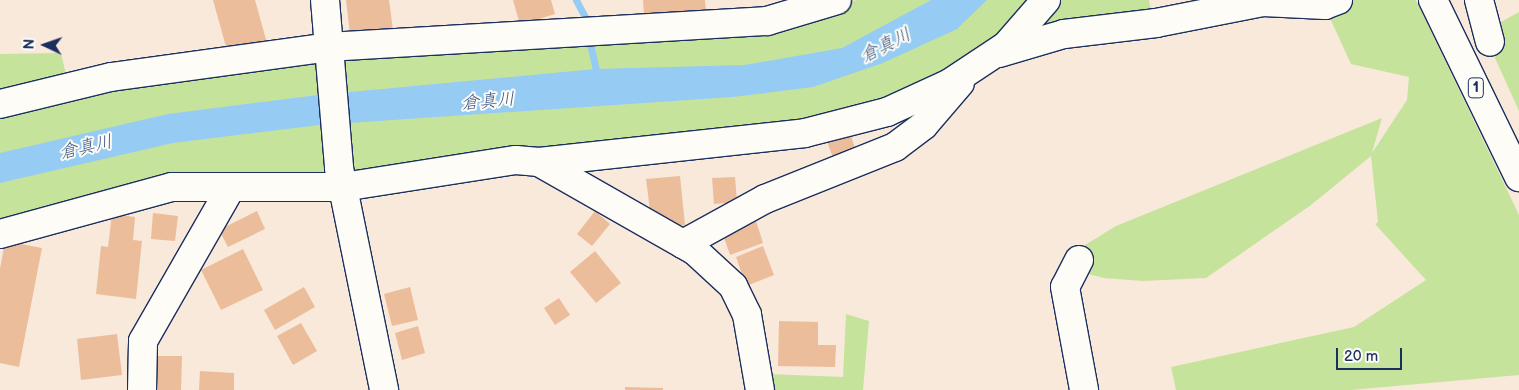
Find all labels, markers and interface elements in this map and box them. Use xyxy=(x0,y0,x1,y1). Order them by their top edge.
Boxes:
north arrow xyxy=(20,20,70,70)
water label: 倉真川 xyxy=(857,24,915,68)
text: N xyxy=(21,39,38,50)
road number: 1 xyxy=(1467,76,1485,100)
water label: 倉真川 xyxy=(460,89,516,115)
water label: 倉真川 xyxy=(57,131,115,165)
scale bar xyxy=(1339,338,1405,370)
text: 20 m xyxy=(1344,347,1378,366)

